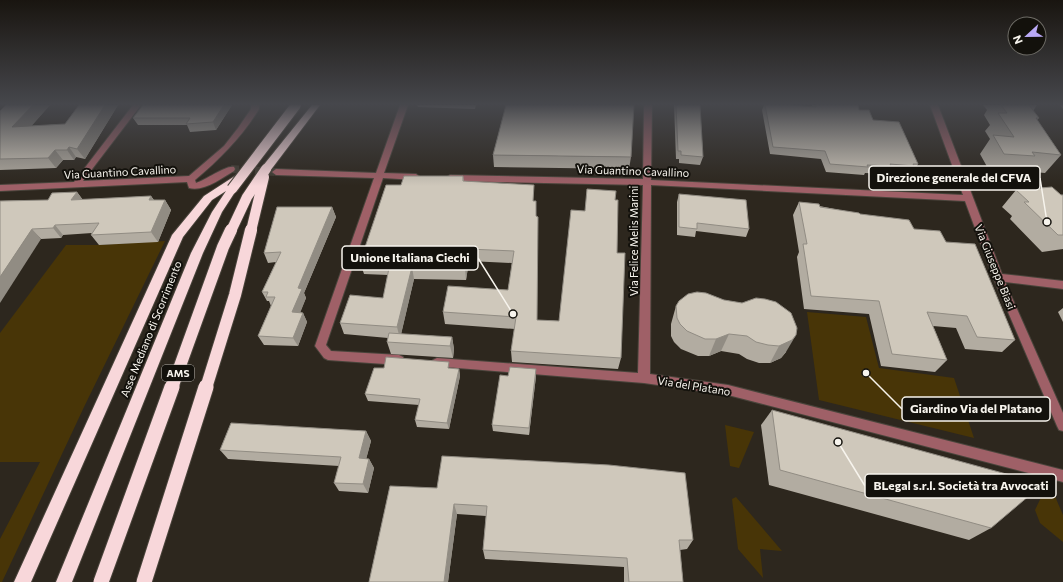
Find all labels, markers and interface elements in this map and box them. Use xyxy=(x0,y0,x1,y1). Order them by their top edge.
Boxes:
north arrow xyxy=(1007,16,1047,56)
text: N xyxy=(1010,34,1025,46)
street label: Via Guantino Cavallino xyxy=(63,162,177,181)
street label: Via Guantino Cavallino xyxy=(577,162,690,179)
callout: Direzione generale del CFVA xyxy=(869,166,1040,190)
text: Direzione generale del CFVA xyxy=(877,170,1032,184)
street label: Via Felice Melis Marini xyxy=(627,186,640,296)
street label: Via Giuseppe Biasi xyxy=(972,222,1019,311)
callout: Unione Italiana Ciechi xyxy=(342,246,478,270)
text: Unione Italiana Ciechi xyxy=(350,250,470,264)
street label: Asse Mediano di Scorrimento xyxy=(117,258,184,399)
road number: AMS xyxy=(162,365,194,381)
street label: Via del Platano xyxy=(657,373,732,398)
callout: Giardino Via del Platano xyxy=(902,397,1050,421)
text: Giardino Via del Platano xyxy=(910,401,1042,415)
callout: BLegal s.r.l. Società tra Avvocati xyxy=(865,474,1056,498)
text: BLegal s.r.l. Società tra Avvocati xyxy=(873,478,1049,492)

